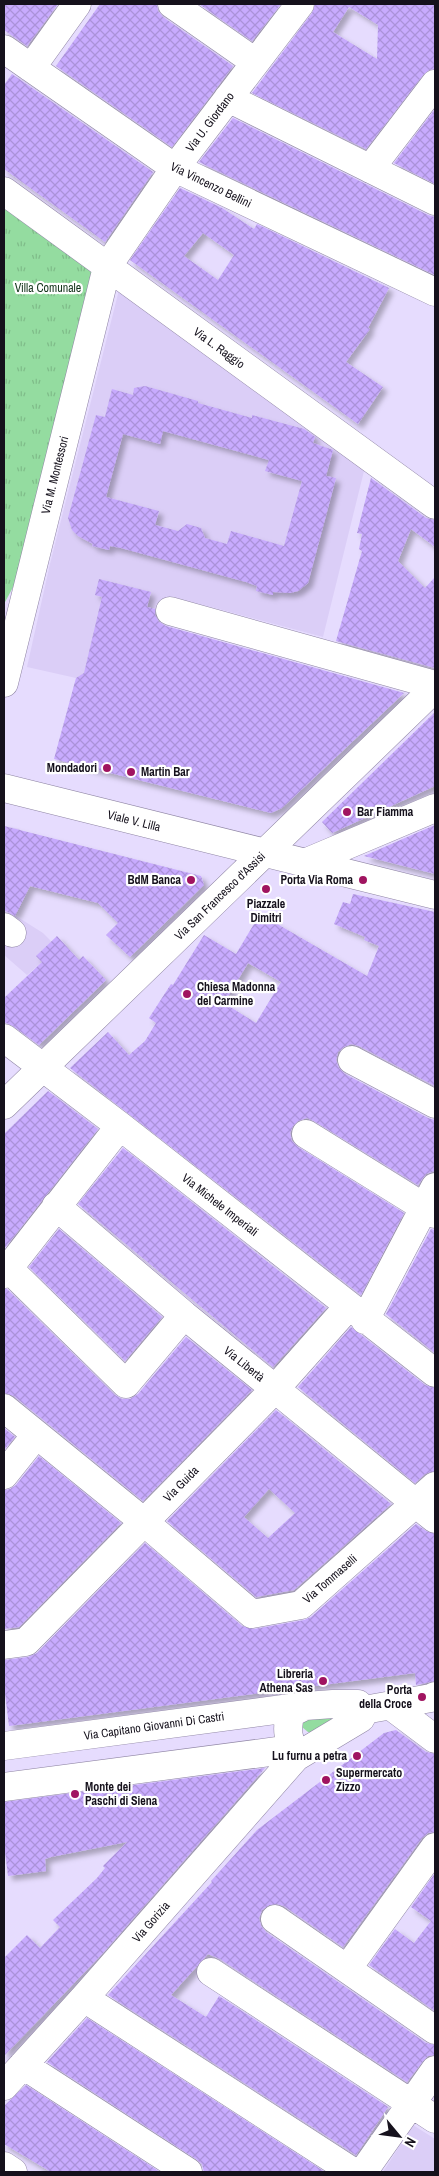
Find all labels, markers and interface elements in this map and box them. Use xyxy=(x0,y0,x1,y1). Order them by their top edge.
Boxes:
street label: Via U. Giordano xyxy=(182,89,238,155)
street label: Via Vincenzo Bellini xyxy=(168,158,254,212)
park label: Villa Comunale xyxy=(15,280,81,296)
street label: Via L. Raggio xyxy=(190,324,248,372)
street label: Via M. Montessori xyxy=(38,434,72,516)
place label: Mondadori xyxy=(47,760,97,776)
marker: Mondadori xyxy=(101,762,113,774)
place label: Martin Bar xyxy=(141,764,190,780)
marker: Martin Bar xyxy=(125,766,137,778)
place label: Bar Fiamma xyxy=(357,804,414,820)
marker: Bar Fiamma xyxy=(341,806,353,818)
street label: Viale V. Lilla xyxy=(106,807,163,835)
street label: Via San Francesco d'Assisi xyxy=(171,848,269,944)
place label: BdM Banca xyxy=(127,872,182,888)
place label: Porta Via Roma xyxy=(280,872,354,888)
marker: BdM Banca xyxy=(185,874,197,886)
marker: Porta Via Roma xyxy=(357,874,369,886)
marker: Piazzale Dimitri xyxy=(260,883,272,895)
place label: Piazzale Dimitri xyxy=(247,896,286,926)
place label: Chiesa Madonna del Carmine xyxy=(197,979,276,1009)
marker: Chiesa Madonna del Carmine xyxy=(181,988,193,1000)
street label: Via Michele Imperiali xyxy=(179,1170,261,1240)
street label: Via Libertà xyxy=(220,1343,268,1386)
street label: Via Guida xyxy=(160,1462,203,1505)
street label: Via Tommaselli xyxy=(299,1551,361,1607)
place label: Libreria Athena Sas xyxy=(259,1666,314,1696)
marker: Libreria Athena Sas xyxy=(317,1675,329,1687)
place label: Porta della Croce xyxy=(359,1682,413,1712)
marker: Porta della Croce xyxy=(416,1691,428,1703)
street label: Via Capitano Giovanni Di Castri xyxy=(83,1708,225,1744)
place label: Lu furnu a petra xyxy=(272,1748,348,1764)
marker: Lu furnu a petra xyxy=(351,1750,363,1762)
place label: Supermercato Zizzo xyxy=(336,1765,402,1795)
marker: Supermercato Zizzo xyxy=(320,1774,332,1786)
place label: Monte dei Paschi di Siena xyxy=(85,1779,158,1809)
marker: Monte dei Paschi di Siena xyxy=(69,1788,81,1800)
street label: Via Gorizia xyxy=(129,1898,174,1946)
north arrow xyxy=(374,2111,424,2161)
text: N xyxy=(400,2134,420,2150)

